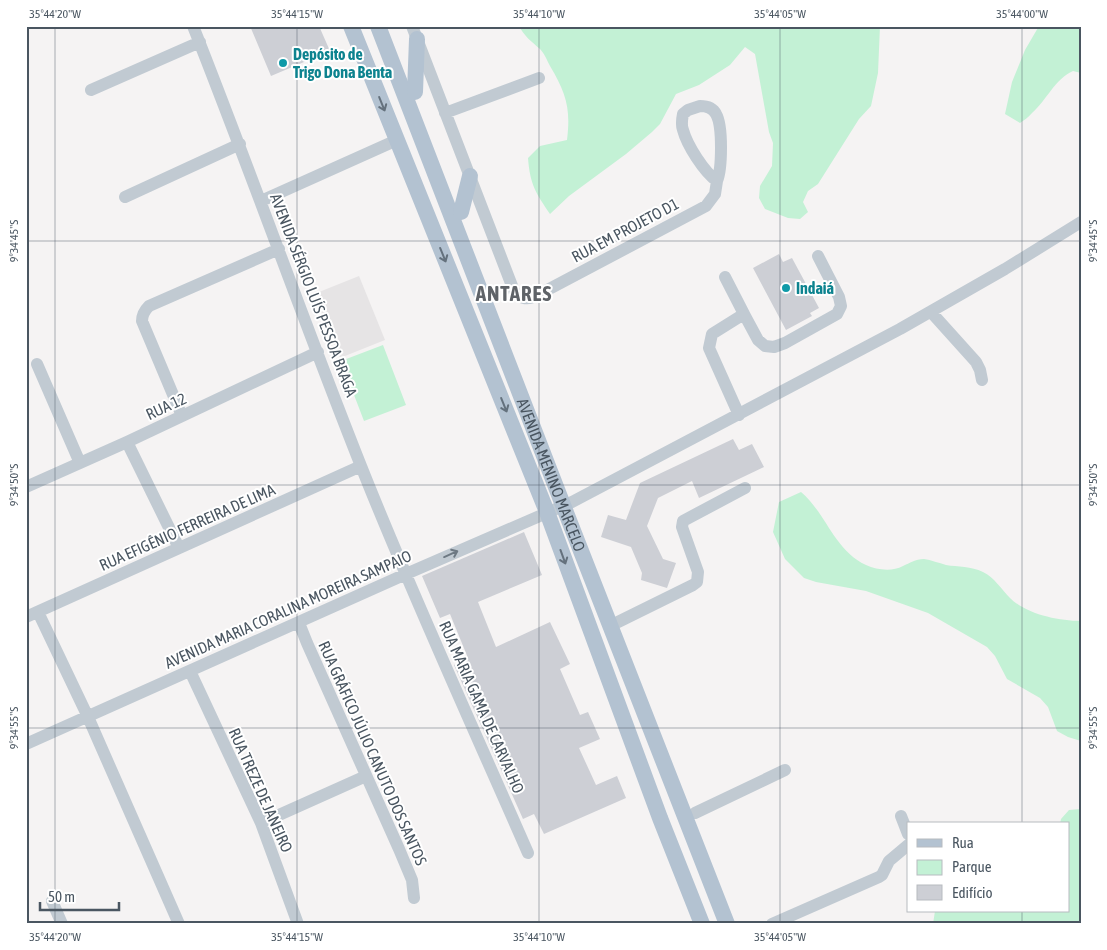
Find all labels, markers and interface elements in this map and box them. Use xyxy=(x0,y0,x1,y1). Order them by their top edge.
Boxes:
text: 35°44'20"W xyxy=(29,7,81,21)
text: 35°44'15"W xyxy=(271,7,323,21)
text: 35°44'10"W xyxy=(513,7,565,21)
text: 35°44'05"W xyxy=(754,7,806,21)
text: 35°44'00"W xyxy=(996,7,1048,21)
place label: Depósito de Trigo Dona Benta xyxy=(293,45,392,81)
marker: Depósito de Trigo Dona Benta xyxy=(277,57,289,69)
one-way arrow xyxy=(378,96,387,111)
street label: AVENIDA SÉRGIO LUÍS PESSOA BRAGA xyxy=(267,191,361,399)
street label: RUA EM PROJETO D1 xyxy=(569,194,681,266)
text: 9°34'45"S xyxy=(7,220,21,262)
text: 9°34'45"S xyxy=(1086,220,1100,262)
one-way arrow xyxy=(439,247,448,262)
place label: Indaiá xyxy=(796,279,834,297)
district label: ANTARES xyxy=(475,281,552,305)
marker: Indaiá xyxy=(780,282,792,294)
street label: RUA 12 xyxy=(143,389,189,423)
street label: AVENIDA MENINO MARCELO xyxy=(514,396,589,554)
one-way arrow xyxy=(500,398,509,413)
text: 9°34'50"S xyxy=(7,464,21,506)
text: 9°34'50"S xyxy=(1086,464,1100,506)
street label: RUA EFIGÊNIO FERREIRA DE LIMA xyxy=(96,480,278,574)
street label: AVENIDA MARIA CORALINA MOREIRA SAMPAIO xyxy=(162,546,414,672)
one-way arrow xyxy=(559,548,568,564)
one-way arrow xyxy=(443,549,458,559)
street label: RUA MARIA GAMA DE CARVALHO xyxy=(436,618,528,796)
street label: RUA GRÁFICO JÚLIO CANUTO DOS SANTOS xyxy=(315,638,431,868)
text: 9°34'55"S xyxy=(7,707,21,749)
text: 9°34'55"S xyxy=(1086,707,1100,749)
street label: RUA TREZE DE JANEIRO xyxy=(226,725,296,855)
legend xyxy=(907,822,1070,912)
text: Rua xyxy=(952,834,974,851)
text: Parque xyxy=(952,858,992,875)
scale bar xyxy=(40,880,119,912)
text: Edifício xyxy=(952,884,993,901)
text: 50 m xyxy=(48,888,75,905)
text: 35°44'20"W xyxy=(29,930,81,944)
text: 35°44'15"W xyxy=(271,930,323,944)
text: 35°44'10"W xyxy=(513,930,565,944)
text: 35°44'05"W xyxy=(754,930,806,944)

